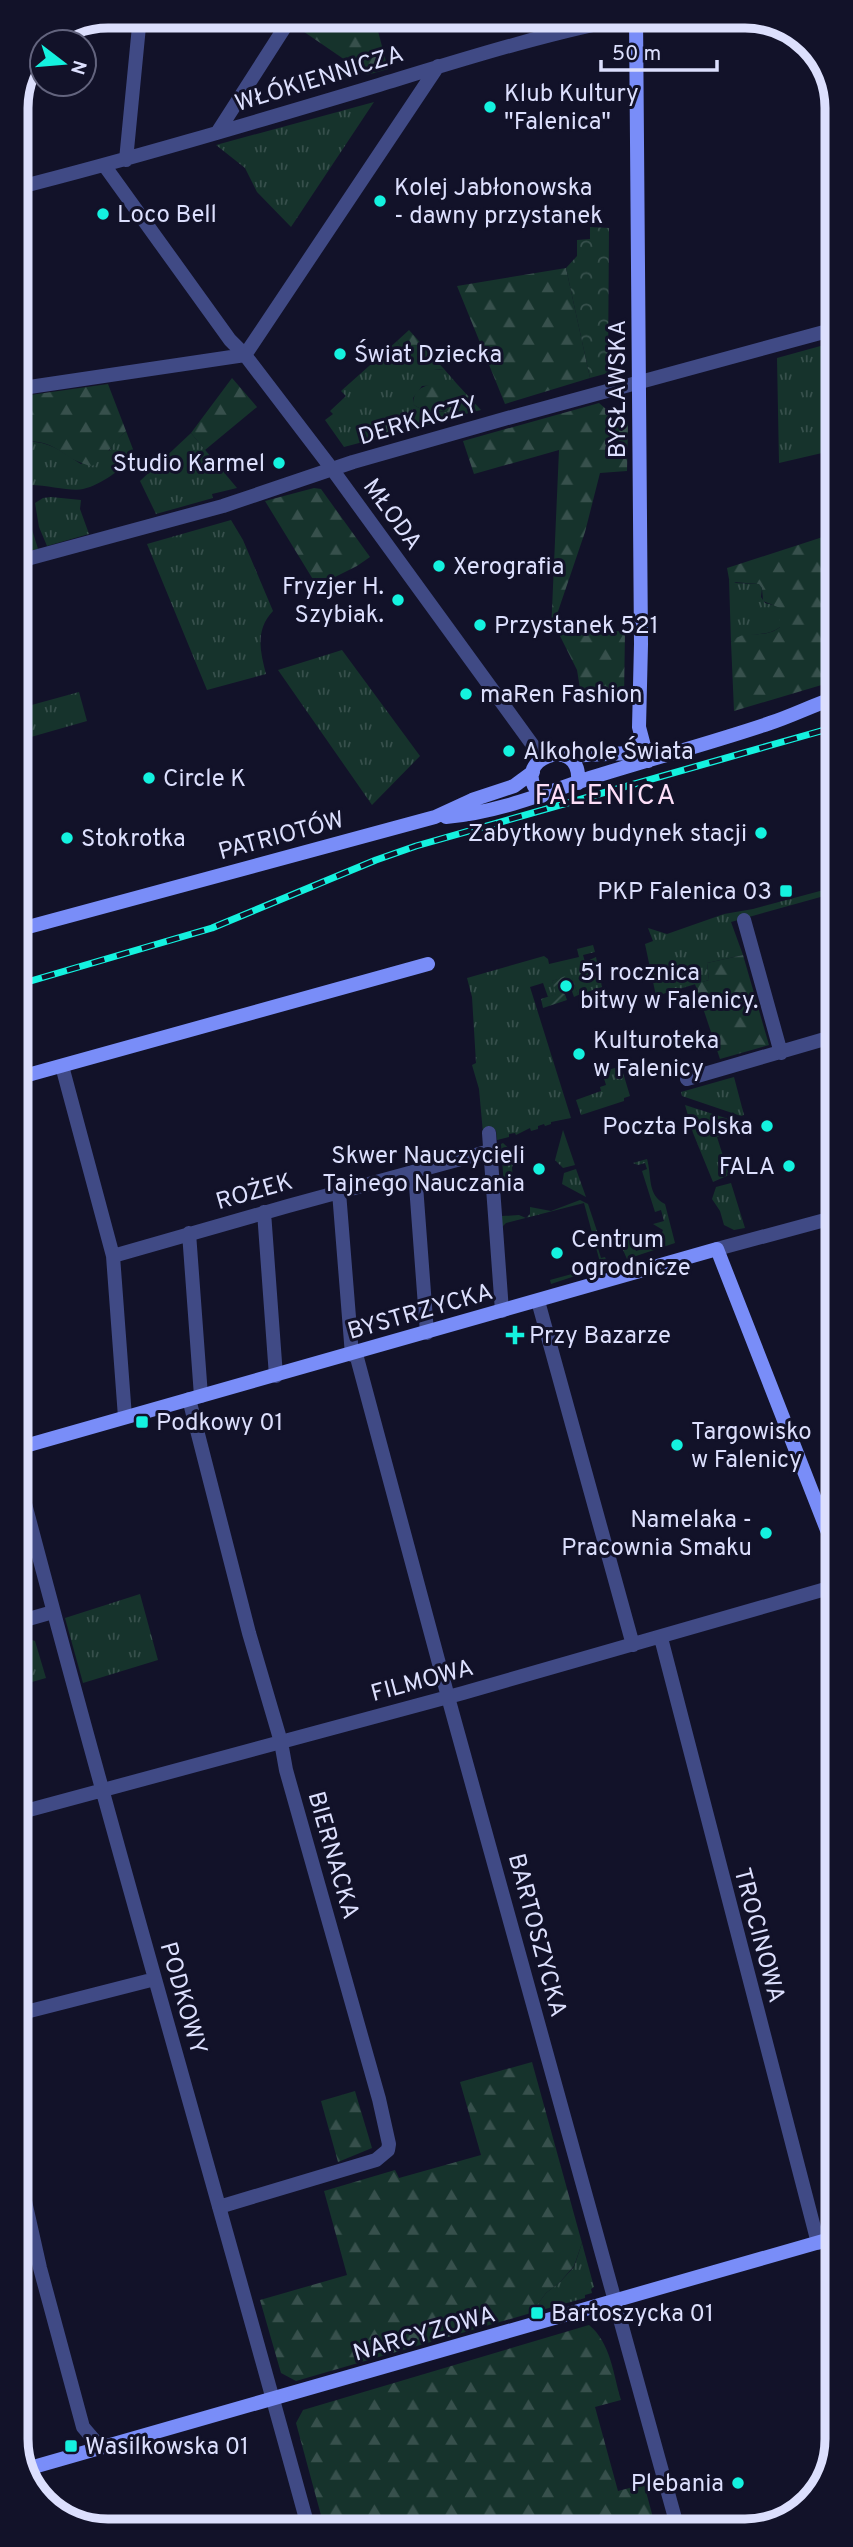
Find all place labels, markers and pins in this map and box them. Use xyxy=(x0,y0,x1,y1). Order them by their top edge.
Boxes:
place label: Klub Kultury "Falenica" xyxy=(504,80,639,138)
marker: Klub Kultury "Falenica" xyxy=(482,99,498,115)
place label: Kolej Jabłonowska - dawny przystanek xyxy=(394,174,603,232)
marker: Kolej Jabłonowska - dawny przystanek xyxy=(372,193,388,209)
place label: Loco Bell xyxy=(117,201,217,231)
marker: Loco Bell xyxy=(95,206,111,222)
place label: Świat Dziecka xyxy=(354,339,502,371)
marker: Świat Dziecka xyxy=(332,346,348,362)
place label: Studio Karmel xyxy=(113,450,265,480)
marker: Studio Karmel xyxy=(271,455,287,471)
place label: Xerografia xyxy=(453,553,564,583)
marker: Xerografia xyxy=(431,558,447,574)
place label: Fryzjer H. Szybiak. xyxy=(282,573,384,631)
marker: Fryzjer H. Szybiak. xyxy=(390,592,406,608)
place label: Przystanek 521 xyxy=(494,612,659,642)
marker: Przystanek 521 xyxy=(472,617,488,633)
place label: maRen Fashion xyxy=(480,681,643,711)
marker: maRen Fashion xyxy=(458,686,474,702)
place label: Alkohole Świata xyxy=(523,736,694,768)
marker: Alkohole Świata xyxy=(501,743,517,759)
place label: Circle K xyxy=(163,765,246,795)
marker: Circle K xyxy=(141,770,157,786)
place label: Zabytkowy budynek stacji xyxy=(468,820,747,850)
place label: Stokrotka xyxy=(81,825,186,855)
marker: Zabytkowy budynek stacji xyxy=(753,825,769,841)
marker: Stokrotka xyxy=(59,830,75,846)
place label: PKP Falenica 03 xyxy=(597,878,772,908)
marker: PKP Falenica 03 xyxy=(778,883,794,899)
place label: 51 rocznica bitwy w Falenicy. xyxy=(580,959,759,1017)
marker: 51 rocznica bitwy w Falenicy. xyxy=(558,978,574,994)
place label: Kulturoteka w Falenicy xyxy=(593,1027,719,1085)
marker: Kulturoteka w Falenicy xyxy=(571,1046,587,1062)
place label: Poczta Polska xyxy=(602,1113,753,1143)
marker: Poczta Polska xyxy=(759,1118,775,1134)
place label: Skwer Nauczycieli Tajnego Nauczania xyxy=(322,1142,525,1200)
place label: FALA xyxy=(719,1153,775,1183)
marker: FALA xyxy=(781,1158,797,1174)
marker: Skwer Nauczycieli Tajnego Nauczania xyxy=(531,1161,547,1177)
place label: Centrum ogrodnicze xyxy=(571,1226,691,1284)
marker: Centrum ogrodnicze xyxy=(549,1245,565,1261)
place label: Przy Bazarze xyxy=(529,1322,671,1352)
marker: Przy Bazarze xyxy=(507,1327,523,1343)
place label: Podkowy 01 xyxy=(156,1409,284,1439)
marker: Podkowy 01 xyxy=(134,1414,150,1430)
place label: Targowisko w Falenicy xyxy=(691,1418,812,1476)
marker: Targowisko w Falenicy xyxy=(669,1437,685,1453)
place label: Namelaka - Pracownia Smaku xyxy=(561,1506,752,1564)
marker: Namelaka - Pracownia Smaku xyxy=(758,1525,774,1541)
place label: Bartoszycka 01 xyxy=(551,2300,714,2330)
marker: Bartoszycka 01 xyxy=(529,2305,545,2321)
place label: Wasilkowska 01 xyxy=(85,2433,249,2463)
marker: Wasilkowska 01 xyxy=(63,2438,79,2454)
place label: Plebania xyxy=(631,2470,724,2500)
marker: Plebania xyxy=(730,2475,746,2491)

